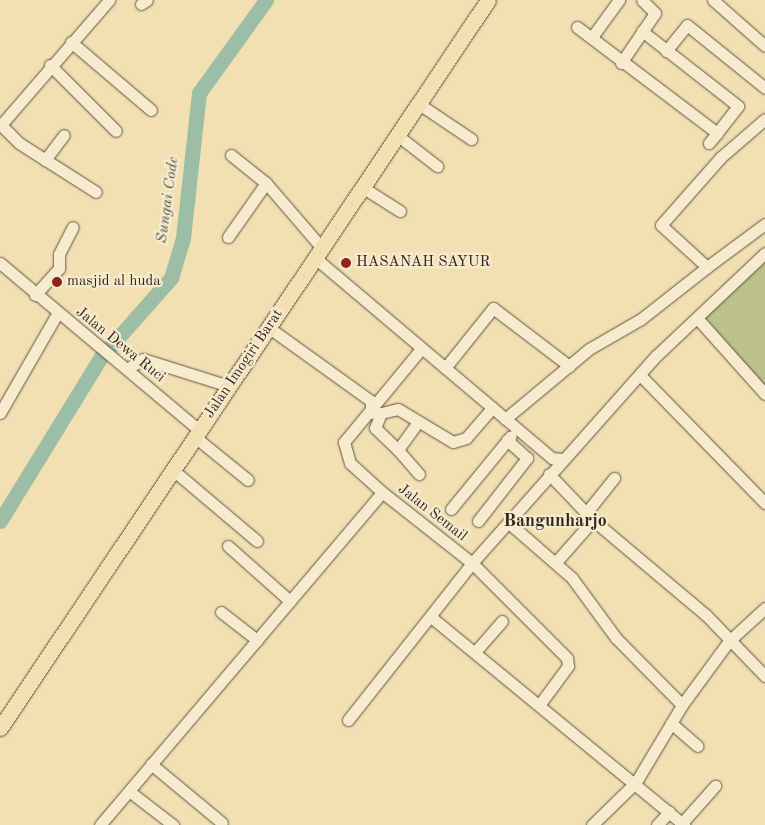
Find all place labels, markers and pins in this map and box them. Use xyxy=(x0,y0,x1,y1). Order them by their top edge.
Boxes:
place label: HASANAH SAYUR xyxy=(356,254,490,272)
marker: HASANAH SAYUR xyxy=(340,257,352,269)
place label: masjid al huda xyxy=(67,273,161,291)
marker: masjid al huda xyxy=(51,276,63,288)

